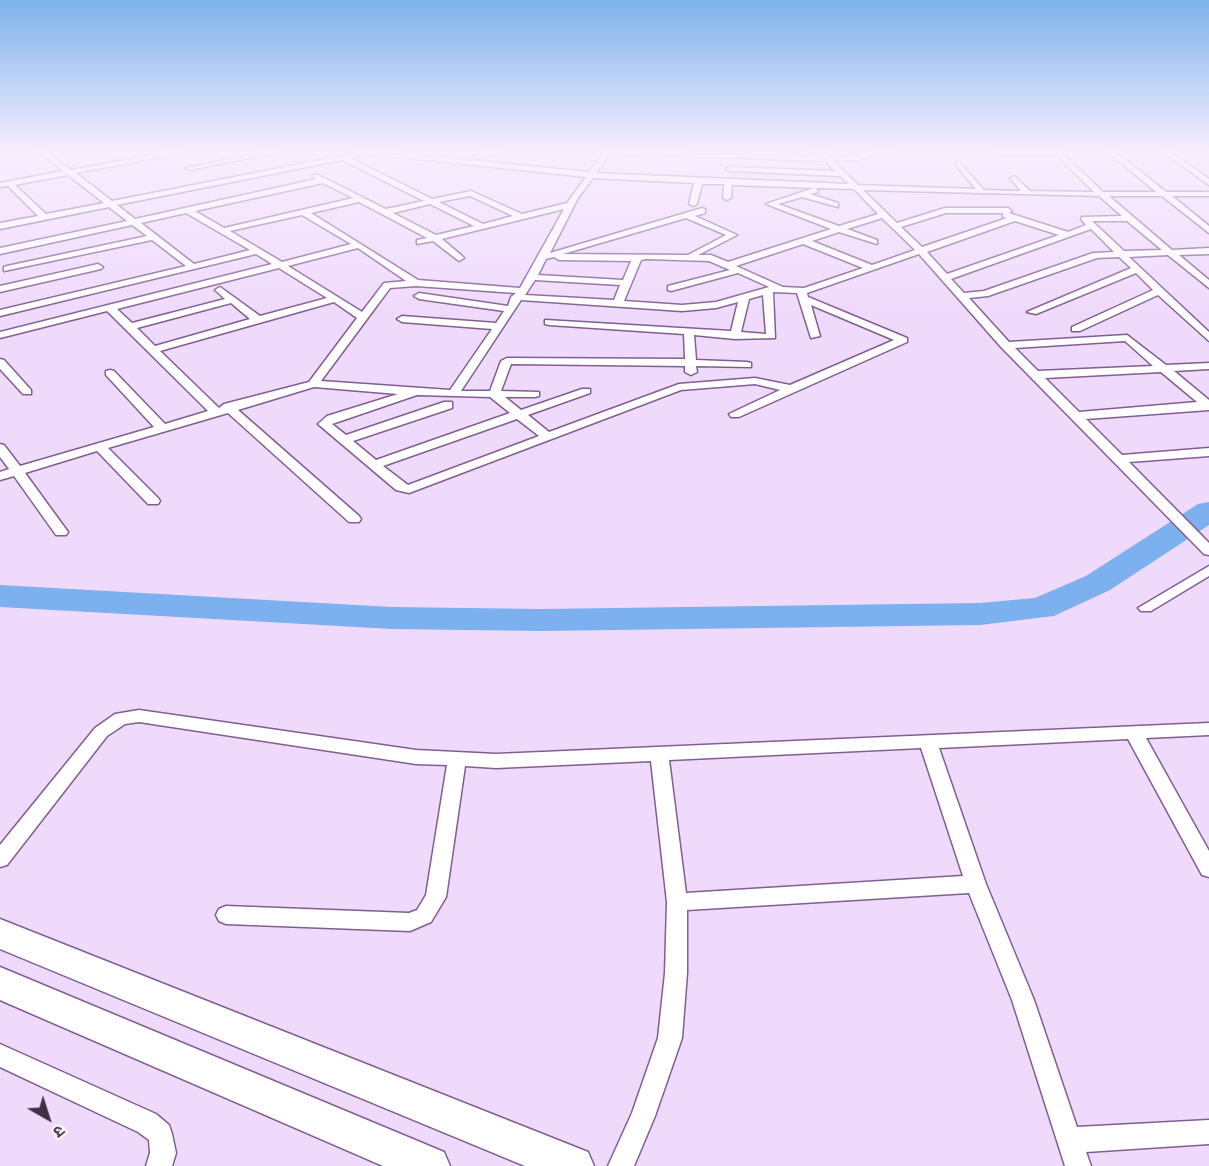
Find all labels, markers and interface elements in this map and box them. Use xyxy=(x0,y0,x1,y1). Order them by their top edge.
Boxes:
north arrow xyxy=(18,1088,78,1148)
text: उ xyxy=(49,1121,69,1143)

